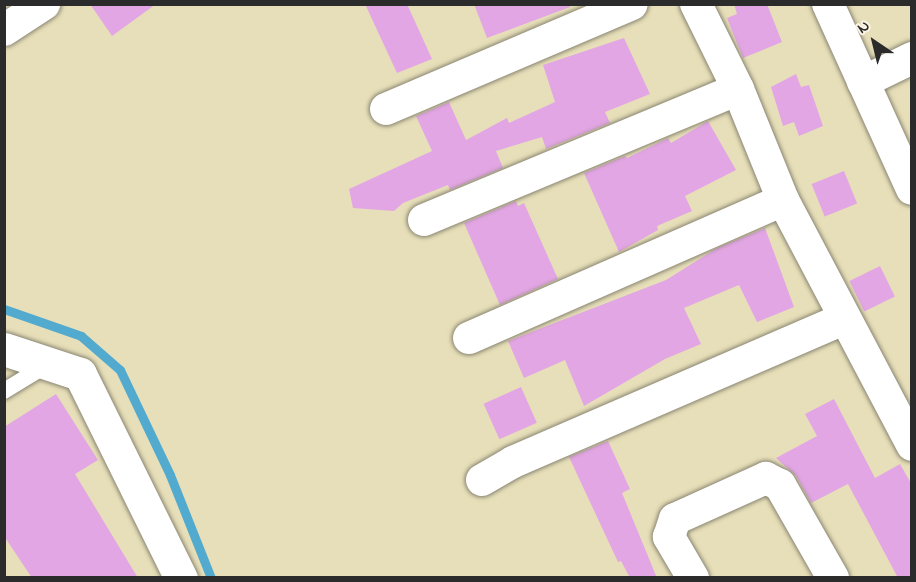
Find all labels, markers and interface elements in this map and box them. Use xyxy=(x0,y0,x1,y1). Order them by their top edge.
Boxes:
north arrow xyxy=(844,12,904,72)
text: N xyxy=(852,14,875,40)

